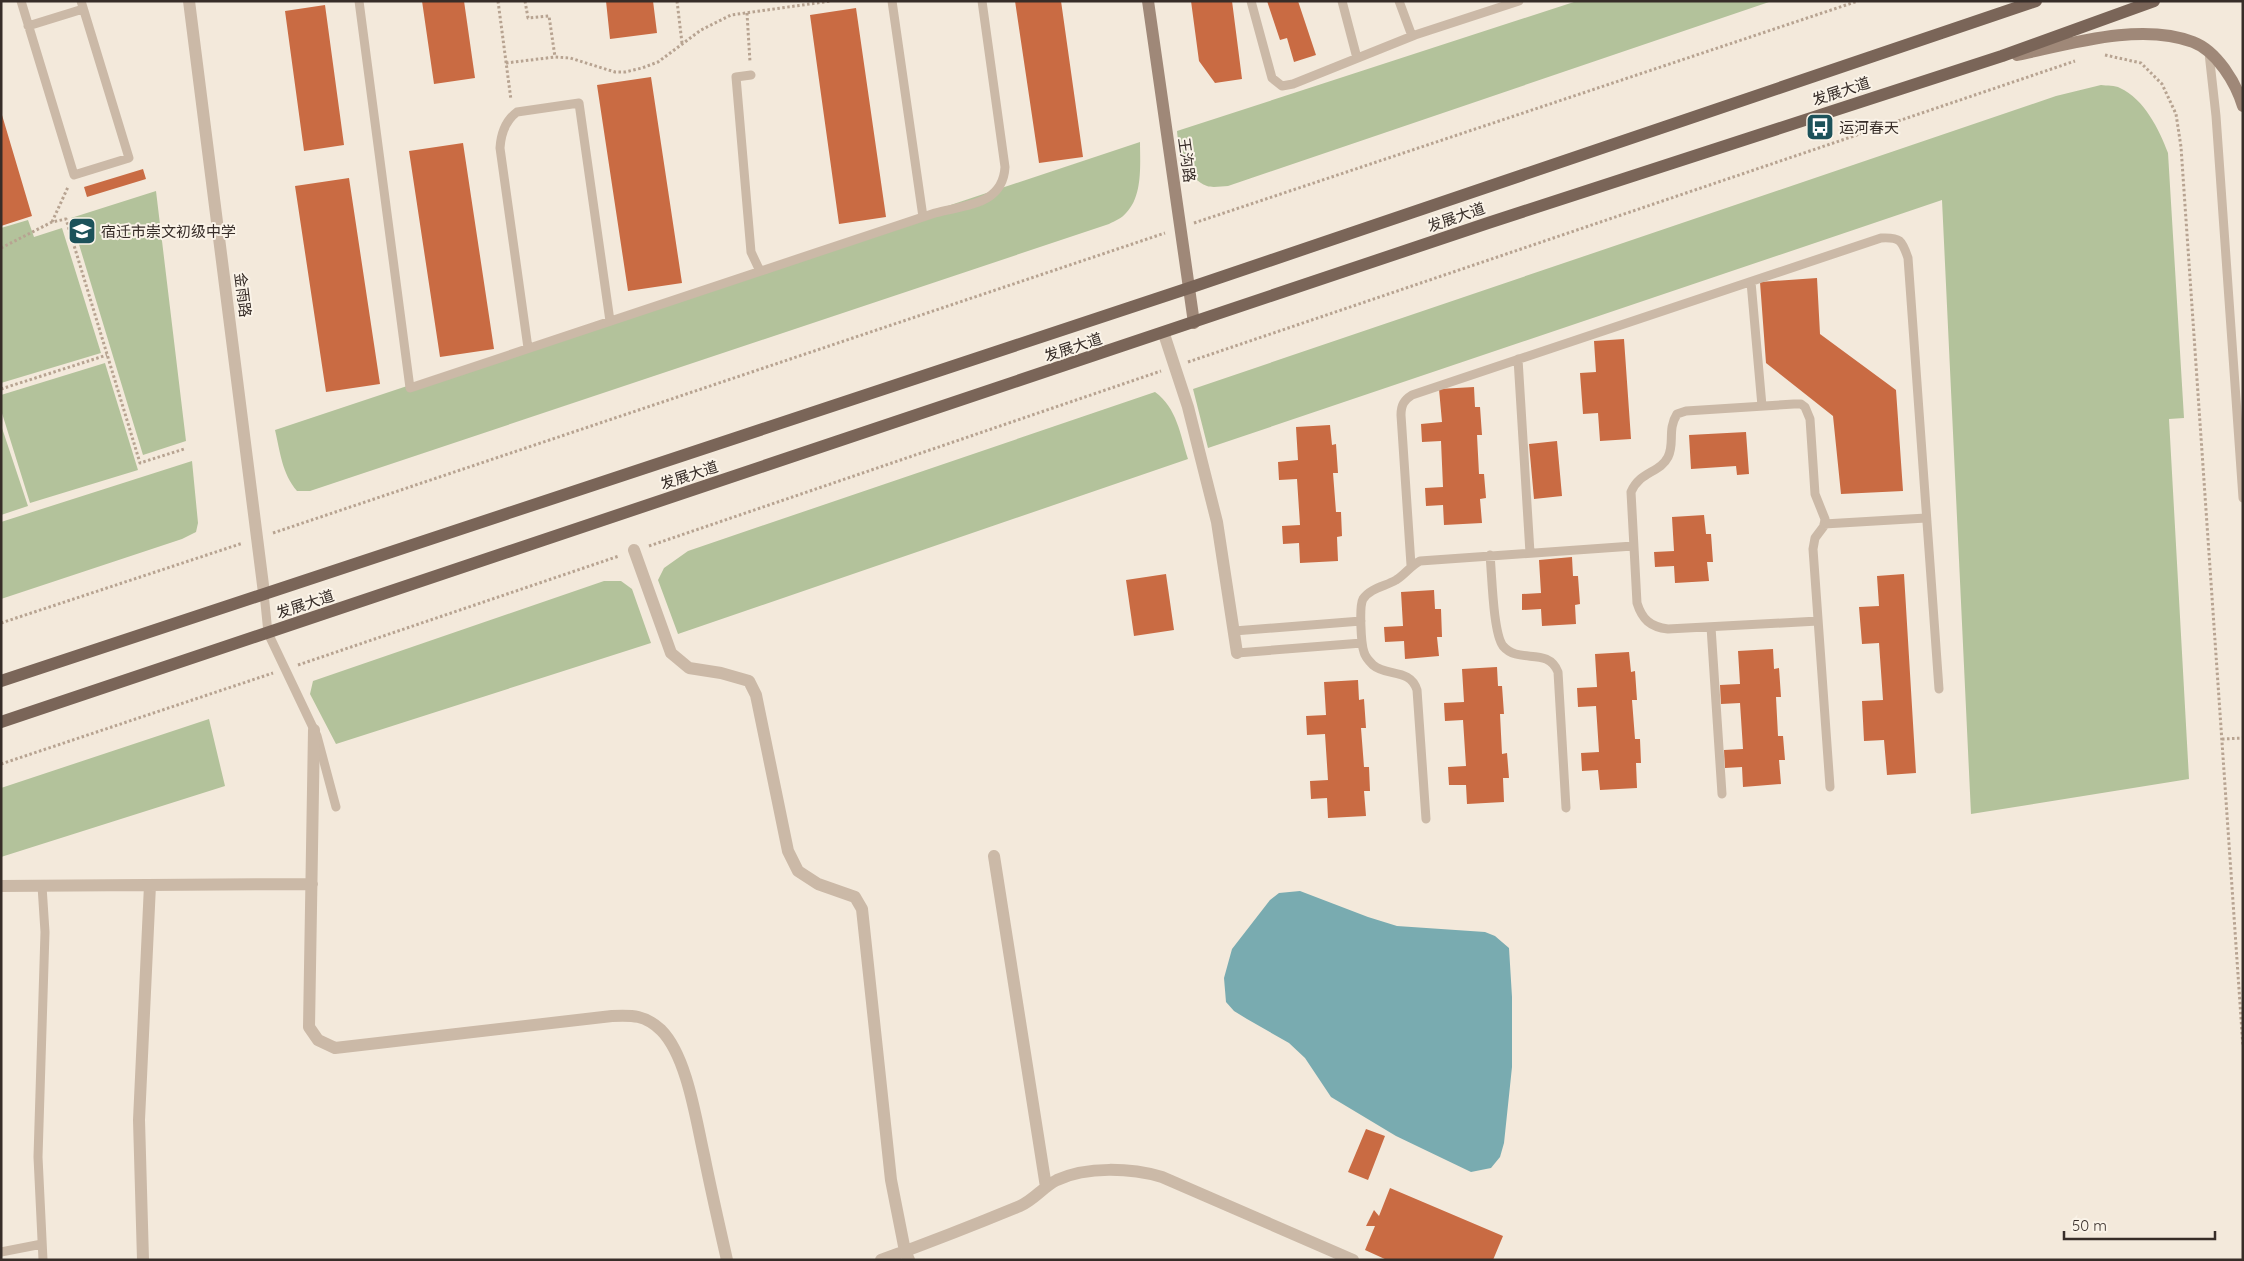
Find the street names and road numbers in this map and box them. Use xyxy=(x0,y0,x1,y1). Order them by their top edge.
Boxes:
street label: 发展大道 xyxy=(1810,73,1872,109)
street label: 王沟路 xyxy=(1174,136,1200,184)
street label: 发展大道 xyxy=(1425,198,1487,236)
street label: 金雨路 xyxy=(231,272,255,318)
street label: 发展大道 xyxy=(1042,329,1104,365)
street label: 发展大道 xyxy=(658,457,720,493)
street label: 发展大道 xyxy=(274,586,336,622)

